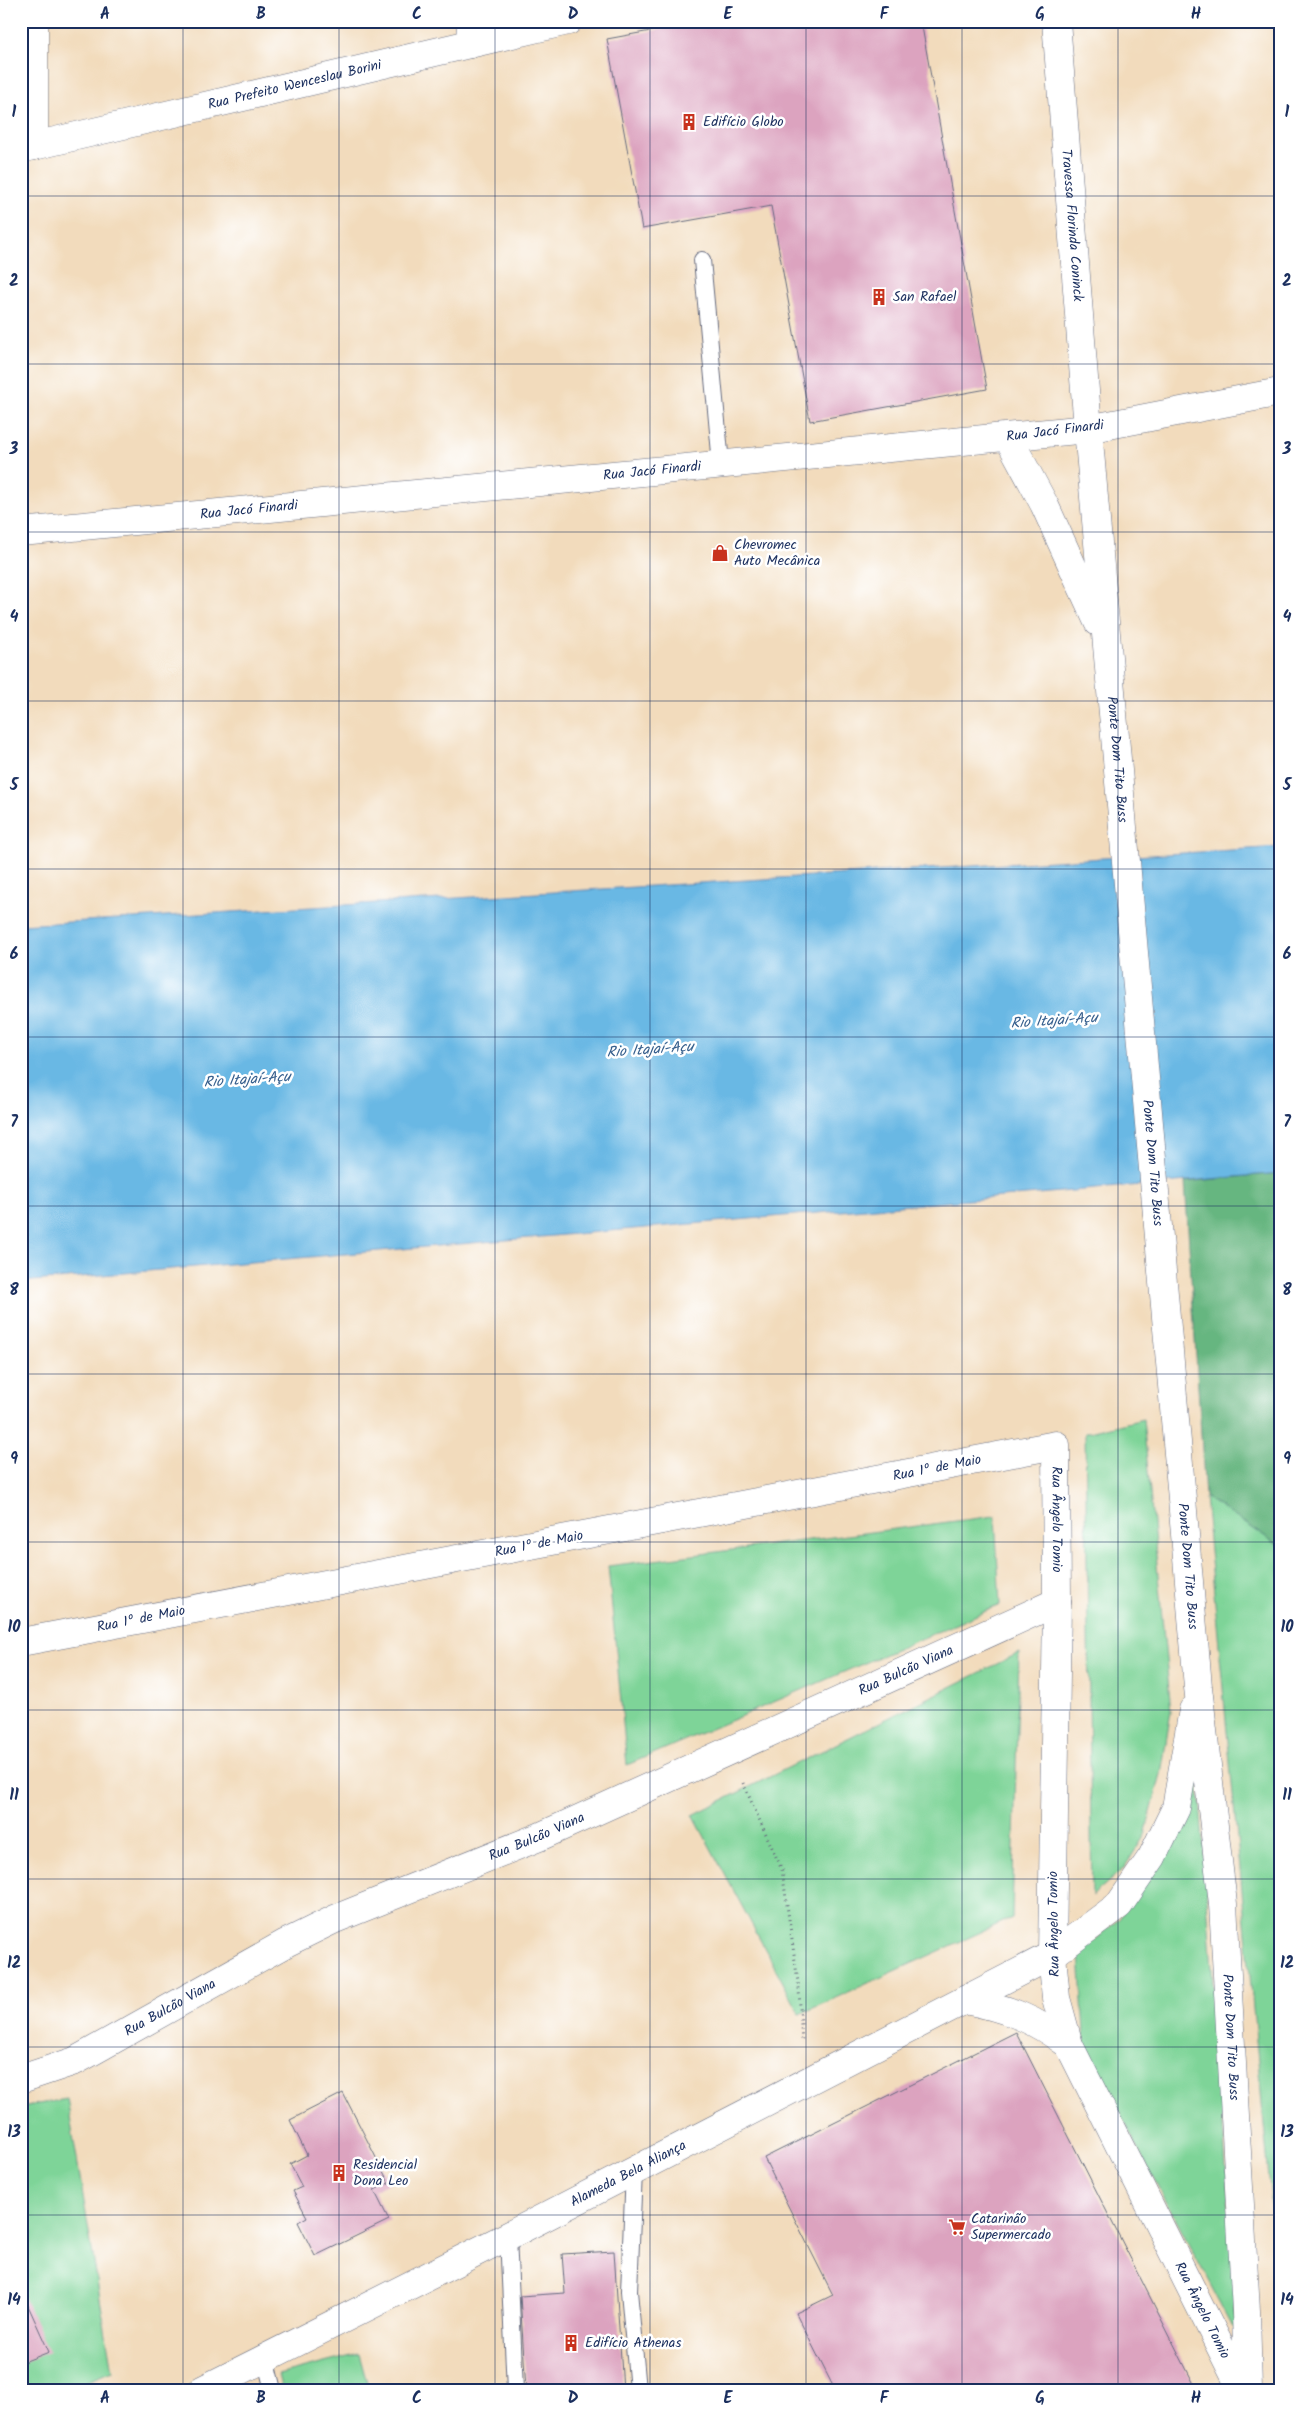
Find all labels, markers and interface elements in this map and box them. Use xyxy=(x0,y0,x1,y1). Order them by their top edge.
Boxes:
text: A xyxy=(100,2,110,27)
text: B xyxy=(256,2,266,27)
text: C xyxy=(412,2,422,27)
text: D xyxy=(568,2,579,27)
text: E xyxy=(724,2,734,27)
text: F xyxy=(880,2,890,27)
text: G xyxy=(1035,2,1045,27)
text: H xyxy=(1191,2,1201,27)
street label: Rua Prefeito Wenceslau Borini xyxy=(206,54,384,116)
text: 1 xyxy=(12,100,17,125)
text: 1 xyxy=(1285,100,1290,125)
place label: Edifício Globo xyxy=(703,111,784,133)
building icon: Edifício Globo xyxy=(679,112,699,132)
street label: Travessa Florinda Coninck xyxy=(1055,148,1089,303)
text: 2 xyxy=(9,269,19,294)
text: 2 xyxy=(1282,269,1292,294)
place label: San Rafael xyxy=(893,286,957,308)
building icon: San Rafael xyxy=(869,287,889,307)
street label: Rua Jacó Finardi xyxy=(1005,414,1106,448)
text: 3 xyxy=(9,437,19,462)
text: 3 xyxy=(1282,437,1292,462)
street label: Rua Jacó Finardi xyxy=(602,455,703,487)
street label: Rua Jacó Finardi xyxy=(199,494,300,526)
place label: Chevromec Auto Mecânica xyxy=(734,534,820,572)
shop icon: Chevromec Auto Mecânica xyxy=(710,543,730,563)
text: 4 xyxy=(10,605,19,630)
text: 4 xyxy=(1283,605,1292,630)
street label: Ponte Dom Tito Buss xyxy=(1101,695,1134,824)
text: 5 xyxy=(9,773,20,798)
text: 5 xyxy=(1282,773,1293,798)
text: 6 xyxy=(10,942,19,967)
text: 6 xyxy=(1283,942,1292,967)
water label: Rio Itajaí-Açu xyxy=(1010,1006,1100,1036)
water label: Rio Itajaí-Açu xyxy=(606,1035,696,1065)
water label: Rio Itajaí-Açu xyxy=(203,1065,293,1095)
street label: Ponte Dom Tito Buss xyxy=(1136,1099,1169,1227)
text: 7 xyxy=(10,1110,18,1135)
text: 7 xyxy=(1283,1110,1291,1135)
text: 8 xyxy=(9,1278,19,1303)
text: 8 xyxy=(1282,1278,1292,1303)
text: 9 xyxy=(10,1447,18,1472)
text: 9 xyxy=(1283,1447,1291,1472)
street label: Rua 1º de Maio xyxy=(891,1449,983,1487)
street label: Rua Ângelo Tomio xyxy=(1045,1466,1068,1573)
street label: Ponte Dom Tito Buss xyxy=(1171,1502,1204,1631)
street label: Rua 1º de Maio xyxy=(493,1525,585,1563)
street label: Rua 1º de Maio xyxy=(95,1600,187,1638)
text: 10 xyxy=(7,1615,21,1640)
text: 10 xyxy=(1280,1615,1294,1640)
street label: Rua Bulcão Viana xyxy=(855,1639,957,1702)
text: 11 xyxy=(9,1783,19,1808)
text: 11 xyxy=(1282,1783,1292,1808)
street label: Rua Bulcão Viana xyxy=(485,1807,588,1867)
street label: Rua Ângelo Tomio xyxy=(1042,1871,1066,1977)
text: 12 xyxy=(7,1951,21,1976)
text: 12 xyxy=(1280,1951,1294,1976)
street label: Rua Bulcão Viana xyxy=(120,1973,220,2042)
street label: Ponte Dom Tito Buss xyxy=(1216,1973,1245,2101)
text: 13 xyxy=(7,2120,21,2145)
text: 13 xyxy=(1280,2120,1294,2145)
street label: Alameda Bela Aliança xyxy=(566,2135,690,2213)
place label: Residencial Dona Leo xyxy=(353,2154,418,2192)
building icon: Residencial Dona Leo xyxy=(329,2163,349,2183)
place label: Catarinão Supermercado xyxy=(971,2208,1051,2246)
supermarket icon: Catarinão Supermercado xyxy=(947,2217,967,2237)
street label: Rua Ângelo Tomio xyxy=(1169,2258,1236,2363)
text: 14 xyxy=(7,2288,21,2313)
text: 14 xyxy=(1280,2288,1294,2313)
place label: Edifício Athenas xyxy=(585,2332,681,2354)
building icon: Edifício Athenas xyxy=(561,2333,581,2353)
text: A xyxy=(100,2386,110,2411)
text: B xyxy=(256,2386,266,2411)
text: C xyxy=(412,2386,422,2411)
text: D xyxy=(568,2386,579,2411)
text: E xyxy=(724,2386,734,2411)
text: F xyxy=(880,2386,890,2411)
text: G xyxy=(1035,2386,1045,2411)
text: H xyxy=(1191,2386,1201,2411)

